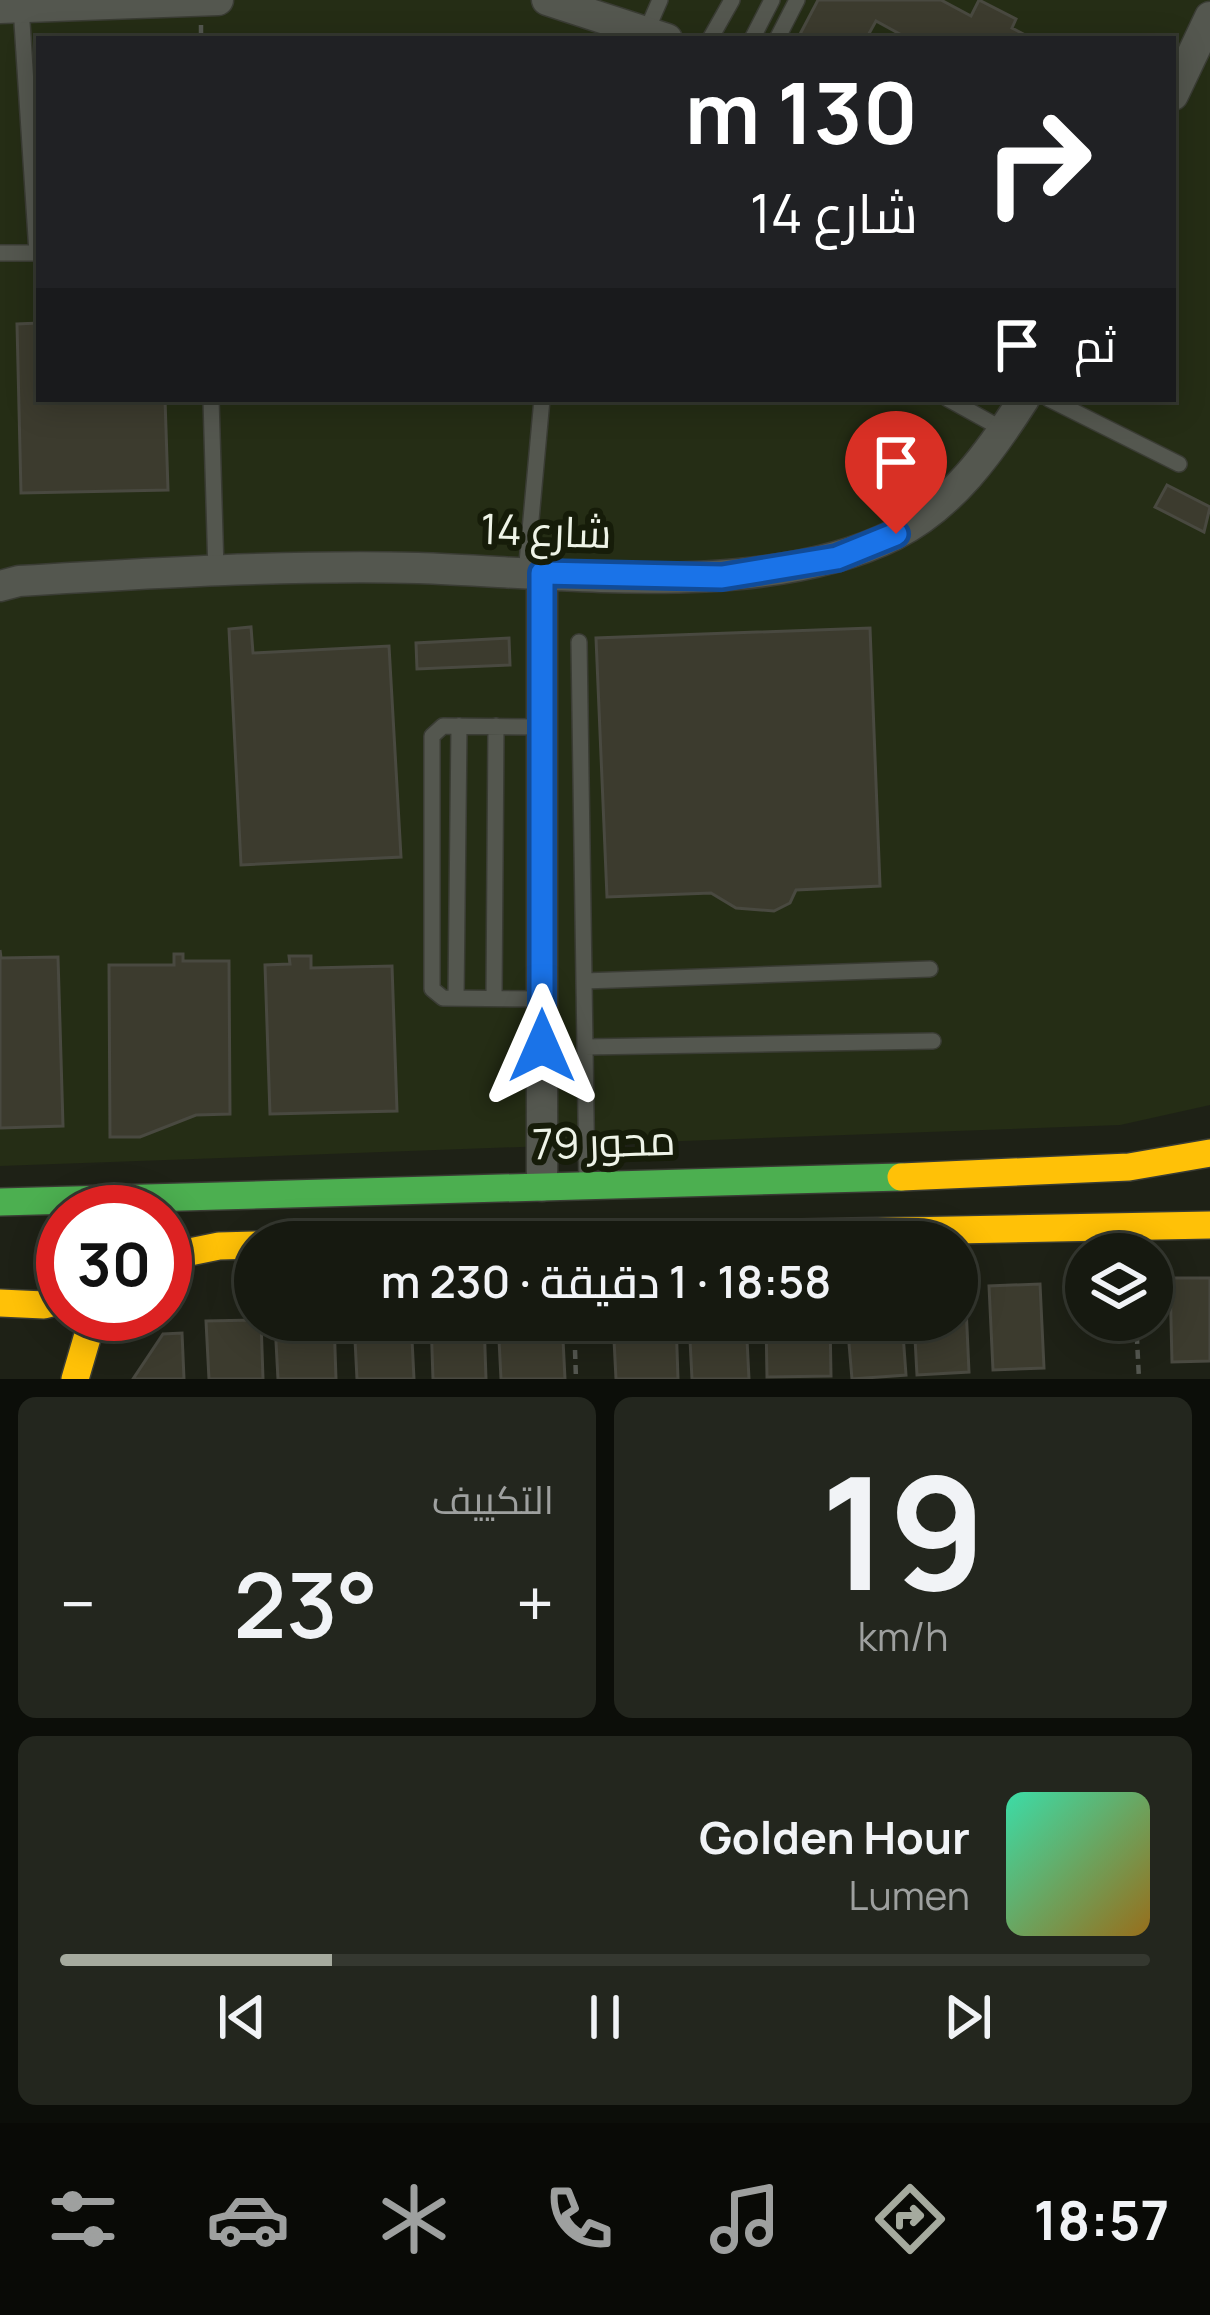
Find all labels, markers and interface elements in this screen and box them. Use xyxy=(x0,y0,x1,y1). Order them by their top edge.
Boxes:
text: 130 m xyxy=(685,54,918,169)
icon: right xyxy=(960,84,1116,240)
text: شارع 14 xyxy=(750,175,918,249)
icon: arrive xyxy=(984,312,1050,378)
text: ثم xyxy=(1074,314,1116,376)
pin xyxy=(845,411,947,534)
icon: arrive xyxy=(863,429,929,495)
street label: شارع 14 xyxy=(480,499,612,561)
position arrow xyxy=(479,983,605,1109)
street label: محور 79 xyxy=(531,1110,677,1172)
speed limit sign: 30 xyxy=(36,1185,192,1341)
map controls xyxy=(1065,1233,1173,1341)
button: layers xyxy=(1065,1233,1173,1341)
text: 18:58 · 1 دقيقة · 230 m xyxy=(381,1250,831,1312)
text: 19 xyxy=(820,1424,986,1637)
text: التكييف xyxy=(432,1472,554,1526)
text: 23° xyxy=(233,1542,378,1665)
text: − xyxy=(60,1558,96,1648)
text: + xyxy=(516,1558,554,1648)
text: km/h xyxy=(858,1609,948,1663)
text: Golden Hour xyxy=(699,1806,970,1868)
text: Lumen xyxy=(849,1868,970,1922)
icon: previous xyxy=(209,1984,275,2050)
icon: pause xyxy=(572,1984,638,2050)
icon: next xyxy=(935,1984,1001,2050)
icon: filters xyxy=(41,2177,125,2261)
icon: car xyxy=(206,2177,290,2261)
icon: climate xyxy=(372,2177,456,2261)
icon: phone xyxy=(537,2177,621,2261)
icon: music xyxy=(703,2177,787,2261)
icon: directions xyxy=(868,2177,952,2261)
text: 18:57 xyxy=(1034,2182,1169,2256)

